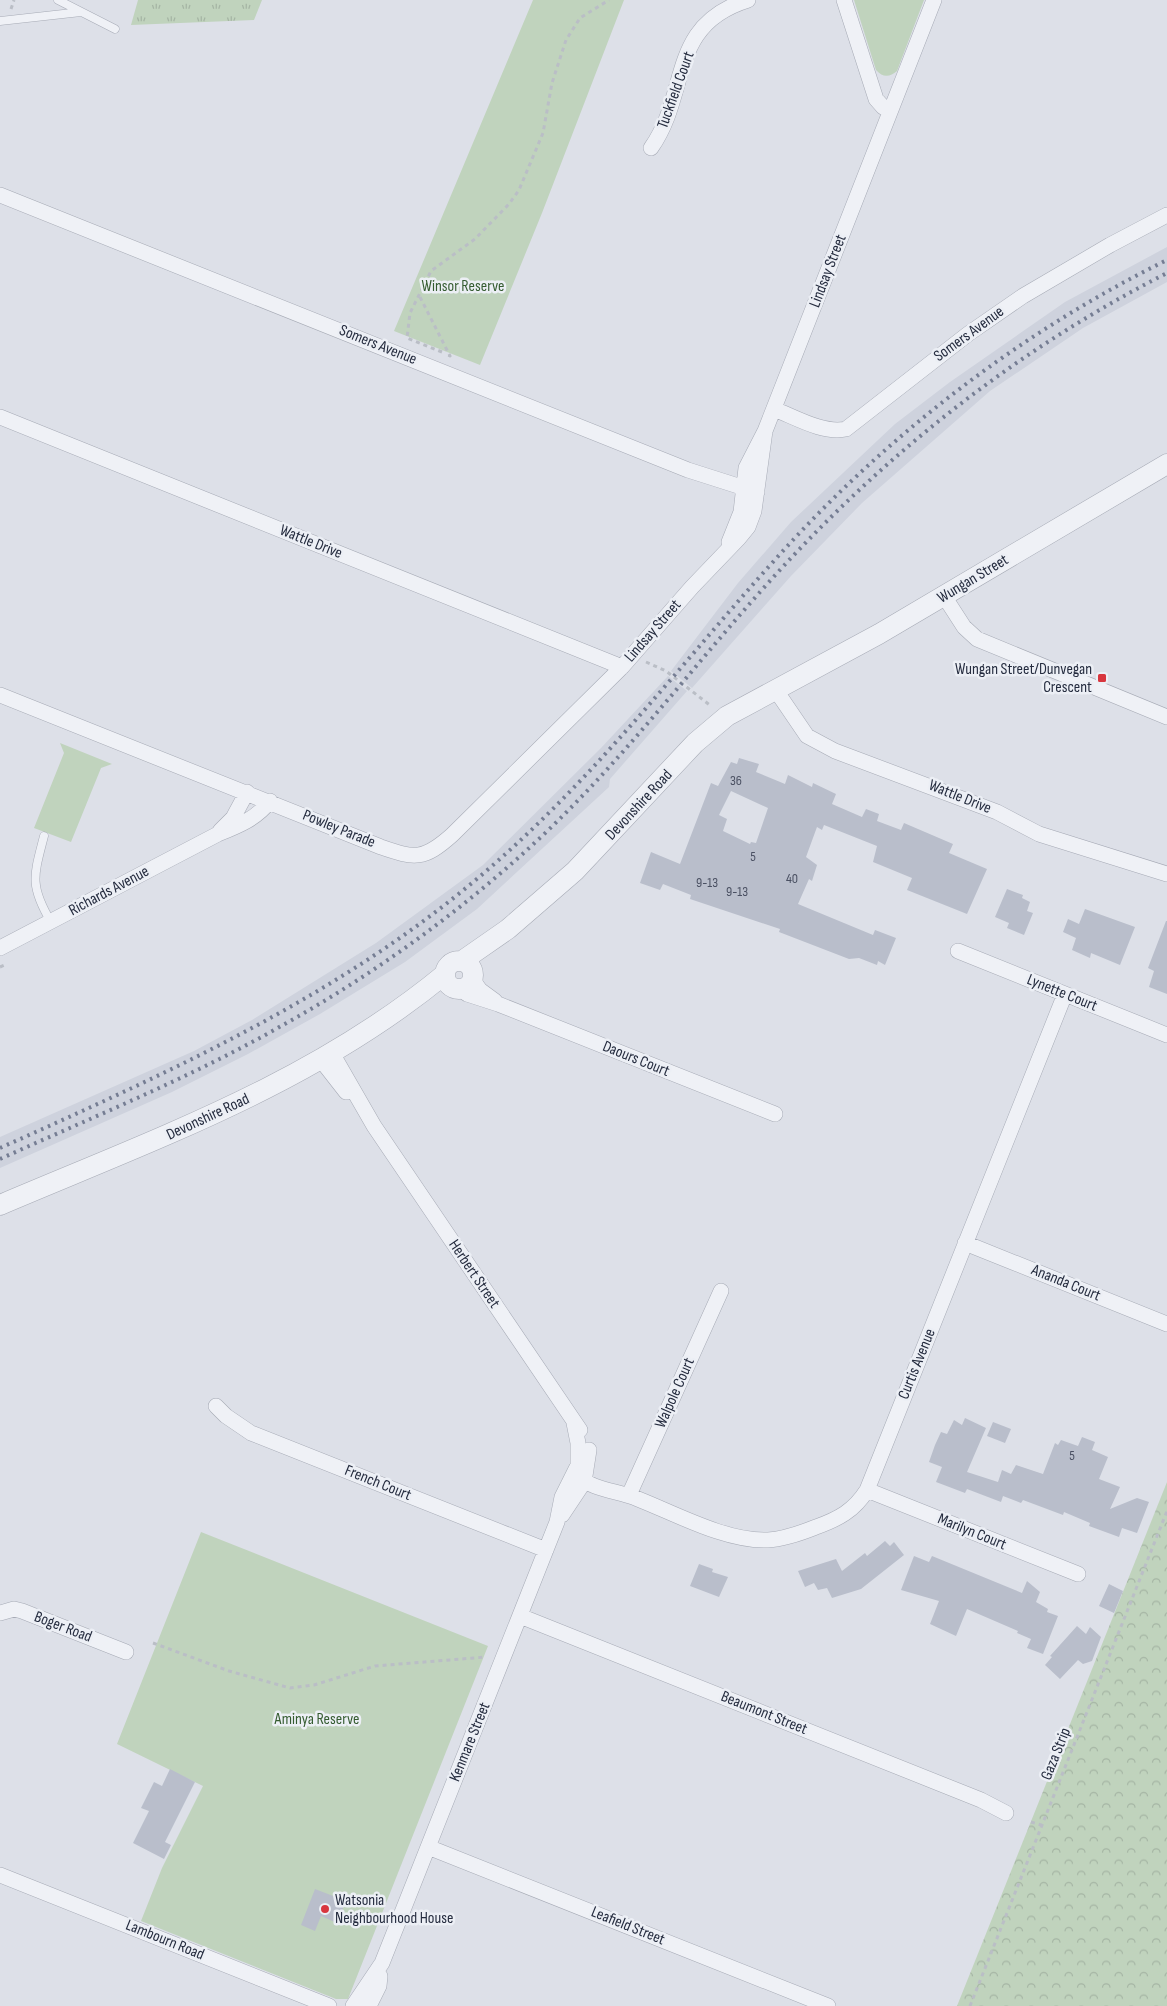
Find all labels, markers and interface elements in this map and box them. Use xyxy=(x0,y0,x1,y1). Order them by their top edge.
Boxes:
street label: Tuckfield Court xyxy=(653,49,699,131)
street label: Lindsay Street xyxy=(805,232,851,310)
park label: Winsor Reserve xyxy=(422,277,504,296)
street label: Somers Avenue xyxy=(930,302,1008,366)
street label: Somers Avenue xyxy=(336,321,420,369)
street label: Wattle Drive xyxy=(277,521,345,563)
street label: Wungan Street xyxy=(934,550,1012,608)
street label: Lindsay Street xyxy=(621,596,685,666)
place label: Wungan Street/Dunvegan Crescent xyxy=(955,660,1092,697)
marker: Wungan Street/Dunvegan Crescent xyxy=(1096,672,1108,684)
street label: Devonshire Road xyxy=(602,766,676,844)
house number: 36 xyxy=(730,772,742,789)
street label: Wattle Drive xyxy=(926,776,994,818)
street label: Powley Parade xyxy=(300,806,378,852)
house number: 5 xyxy=(750,848,756,865)
street label: Richards Avenue xyxy=(66,862,152,920)
house number: 40 xyxy=(786,870,798,887)
house number: 9-13 xyxy=(696,874,718,891)
house number: 9-13 xyxy=(726,883,748,900)
street label: Lynette Court xyxy=(1024,970,1100,1016)
street label: Daours Court xyxy=(600,1037,672,1081)
street label: Devonshire Road xyxy=(164,1090,252,1144)
street label: Herbert Street xyxy=(444,1236,504,1312)
street label: Ananda Court xyxy=(1028,1260,1104,1306)
street label: Curtis Avenue xyxy=(894,1326,940,1402)
street label: Walpole Court xyxy=(651,1355,699,1431)
house number: 5 xyxy=(1069,1447,1075,1464)
street label: French Court xyxy=(342,1461,414,1505)
street label: Marilyn Court xyxy=(935,1510,1009,1554)
street label: Boger Road xyxy=(31,1607,95,1647)
street label: Beaumont Street xyxy=(718,1687,810,1739)
street label: Kenmare Street xyxy=(446,1700,495,1784)
park label: Aminya Reserve xyxy=(274,1710,359,1729)
street label: Gaza Strip xyxy=(1037,1725,1075,1783)
place label: Watsonia Neighbourhood House xyxy=(335,1891,453,1928)
marker: Watsonia Neighbourhood House xyxy=(319,1903,331,1915)
street label: Leafield Street xyxy=(588,1903,668,1949)
street label: Lambourn Road xyxy=(123,1916,207,1964)

